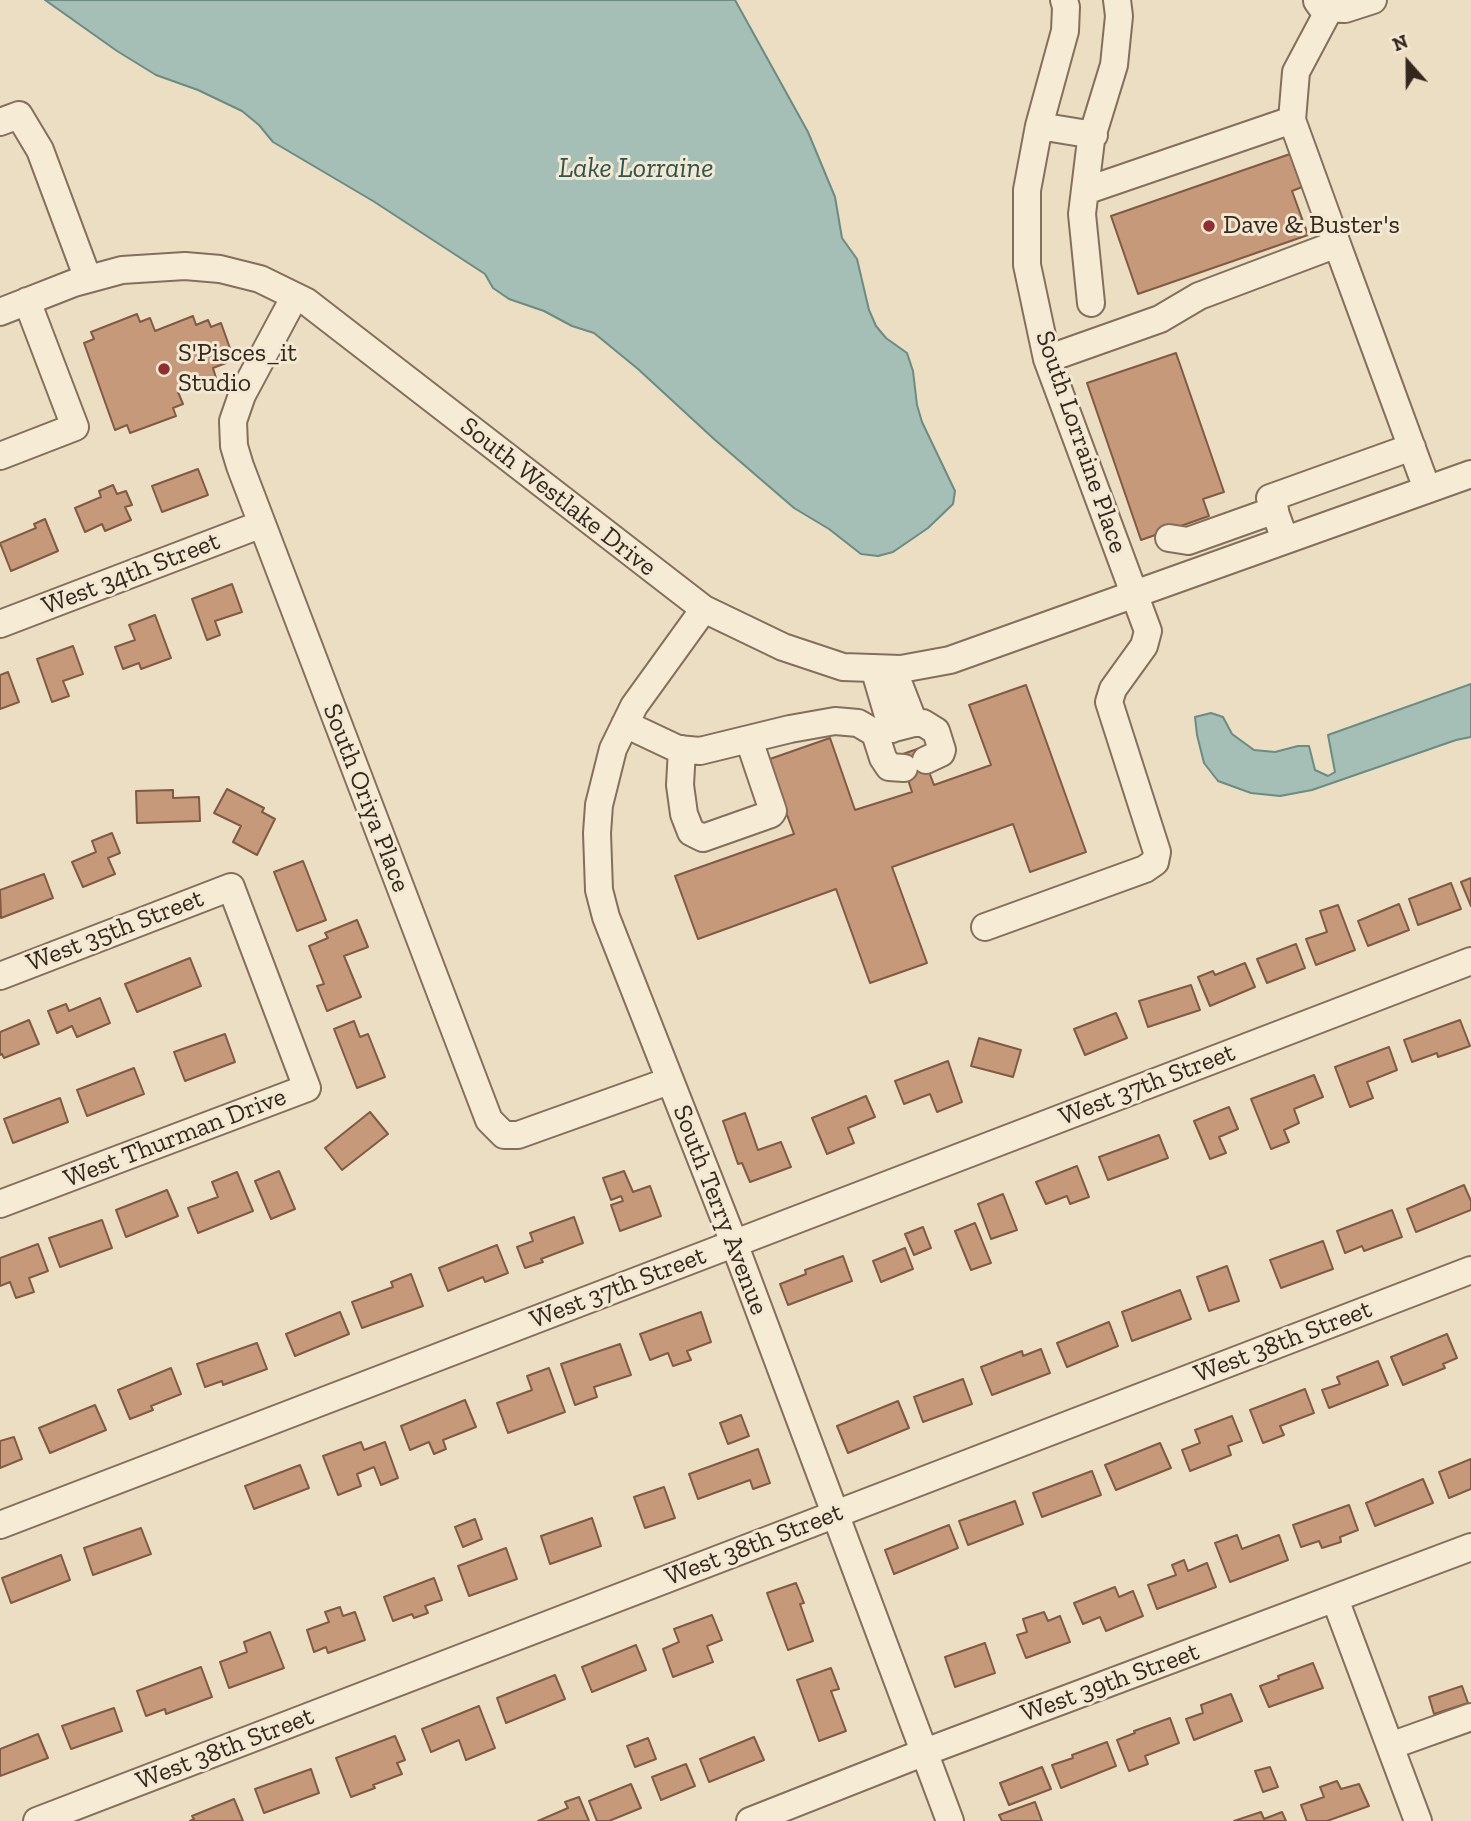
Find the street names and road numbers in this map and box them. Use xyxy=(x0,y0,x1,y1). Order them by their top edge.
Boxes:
street label: South Lorraine Place xyxy=(1028,327,1134,557)
street label: South Westlake Drive xyxy=(454,411,662,583)
street label: West 34th Street xyxy=(38,526,224,622)
street label: South Oriya Place xyxy=(316,699,416,897)
street label: West 35th Street xyxy=(22,883,208,979)
street label: West 37th Street xyxy=(1055,1037,1239,1133)
street label: West Thurman Drive xyxy=(60,1081,290,1195)
street label: South Terry Avenue xyxy=(666,1101,774,1319)
street label: West 37th Street xyxy=(526,1240,710,1336)
street label: West 38th Street xyxy=(1190,1294,1376,1390)
street label: West 38th Street xyxy=(661,1497,847,1593)
street label: West 39th Street xyxy=(1017,1636,1203,1730)
street label: West 38th Street xyxy=(132,1701,318,1797)

